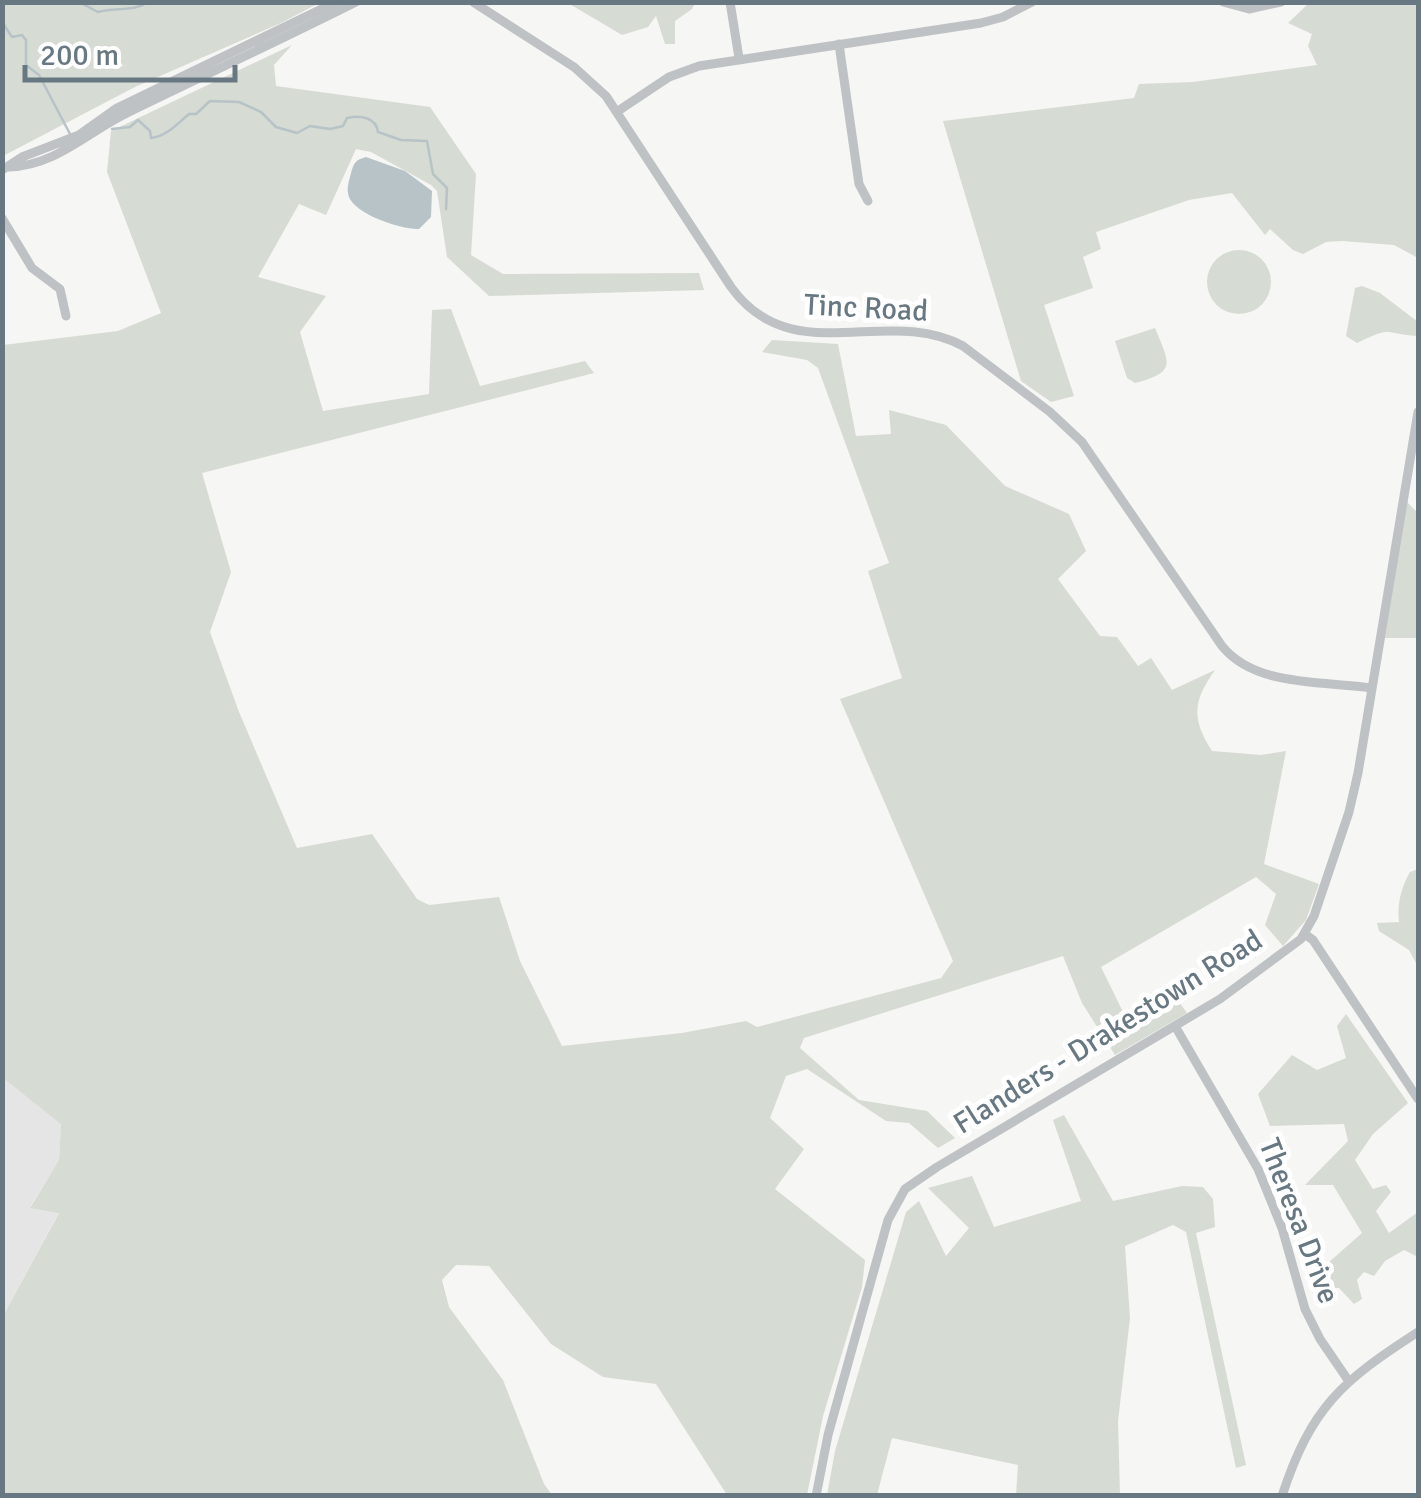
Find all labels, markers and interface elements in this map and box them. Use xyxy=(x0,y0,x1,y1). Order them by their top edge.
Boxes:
scale bar xyxy=(25,20,235,82)
text: 200 m xyxy=(40,37,119,74)
street label: Tinc Road xyxy=(803,286,929,330)
street label: Flanders - Drakestown Road xyxy=(947,922,1269,1142)
street label: Theresa Drive xyxy=(1251,1133,1347,1309)

